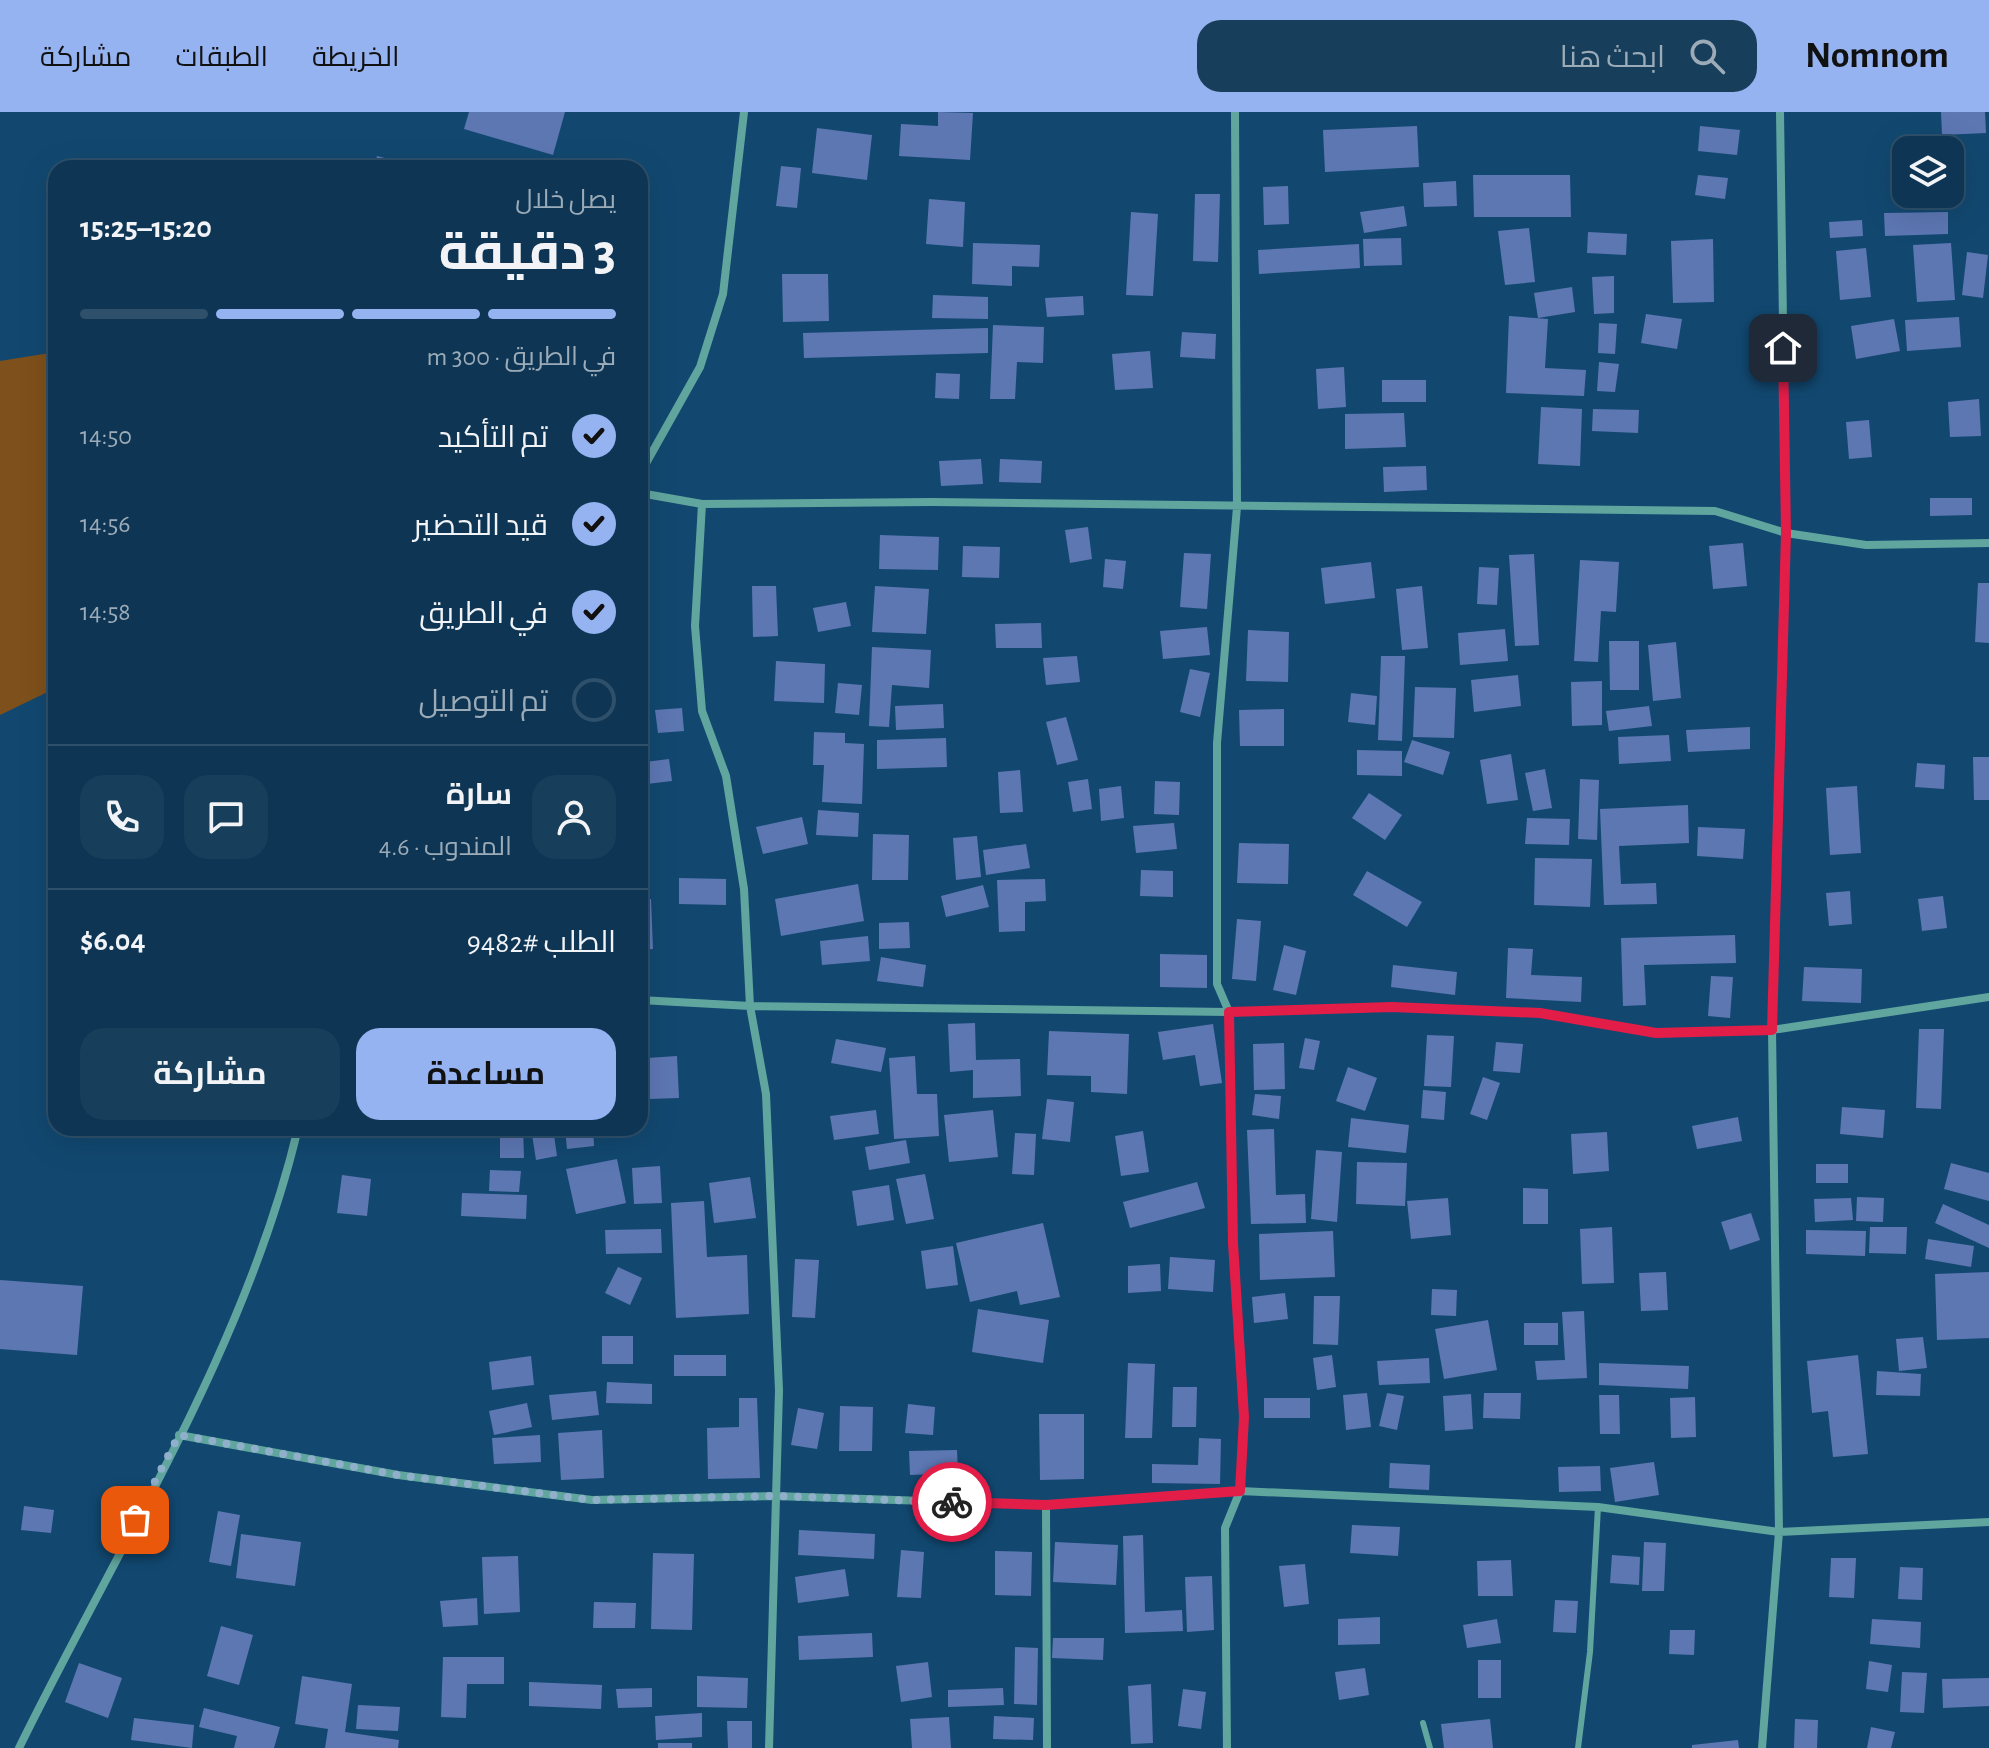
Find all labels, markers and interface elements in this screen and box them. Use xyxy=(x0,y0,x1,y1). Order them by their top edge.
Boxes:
search box xyxy=(1197,20,1757,92)
icon: search xyxy=(1685,34,1729,78)
text: Nomnom xyxy=(1805,37,1949,75)
text: ابحث هنا xyxy=(1560,43,1665,73)
text: مشاركة xyxy=(40,44,131,72)
text: الطبقات xyxy=(175,44,268,72)
text: الخريطة xyxy=(312,44,399,72)
map controls xyxy=(1892,136,1964,208)
button: layers xyxy=(1892,136,1964,208)
text: يصل خلال xyxy=(515,187,616,213)
text: 15:20–15:25 xyxy=(80,213,212,243)
text: 3 دقيقة xyxy=(439,227,616,279)
pin xyxy=(1749,314,1817,382)
icon: home xyxy=(1761,326,1805,370)
text: في الطريق · 300 m xyxy=(427,344,616,370)
icon: check xyxy=(572,414,616,458)
text: 14:50 xyxy=(80,423,132,449)
text: تم التأكيد xyxy=(438,423,548,453)
icon: check xyxy=(572,502,616,546)
text: 14:56 xyxy=(80,511,131,537)
text: قيد التحضير xyxy=(413,511,548,541)
icon: check xyxy=(572,590,616,634)
text: 14:58 xyxy=(80,599,131,625)
text: في الطريق xyxy=(419,599,548,629)
text: تم التوصيل xyxy=(418,687,548,717)
button: phone xyxy=(80,775,164,859)
button: chat xyxy=(184,775,268,859)
button: person xyxy=(532,775,616,859)
text: سارة xyxy=(446,780,512,810)
text: المندوب · 4.6 xyxy=(379,834,512,860)
text: $6.04 xyxy=(80,926,146,956)
text: الطلب #9482 xyxy=(467,928,616,958)
button: مشاركة xyxy=(80,1028,340,1120)
button: مساعدة xyxy=(356,1028,616,1120)
courier xyxy=(912,1462,992,1542)
icon: bike xyxy=(930,1480,974,1524)
pin xyxy=(101,1486,169,1554)
icon: bag xyxy=(113,1498,157,1542)

